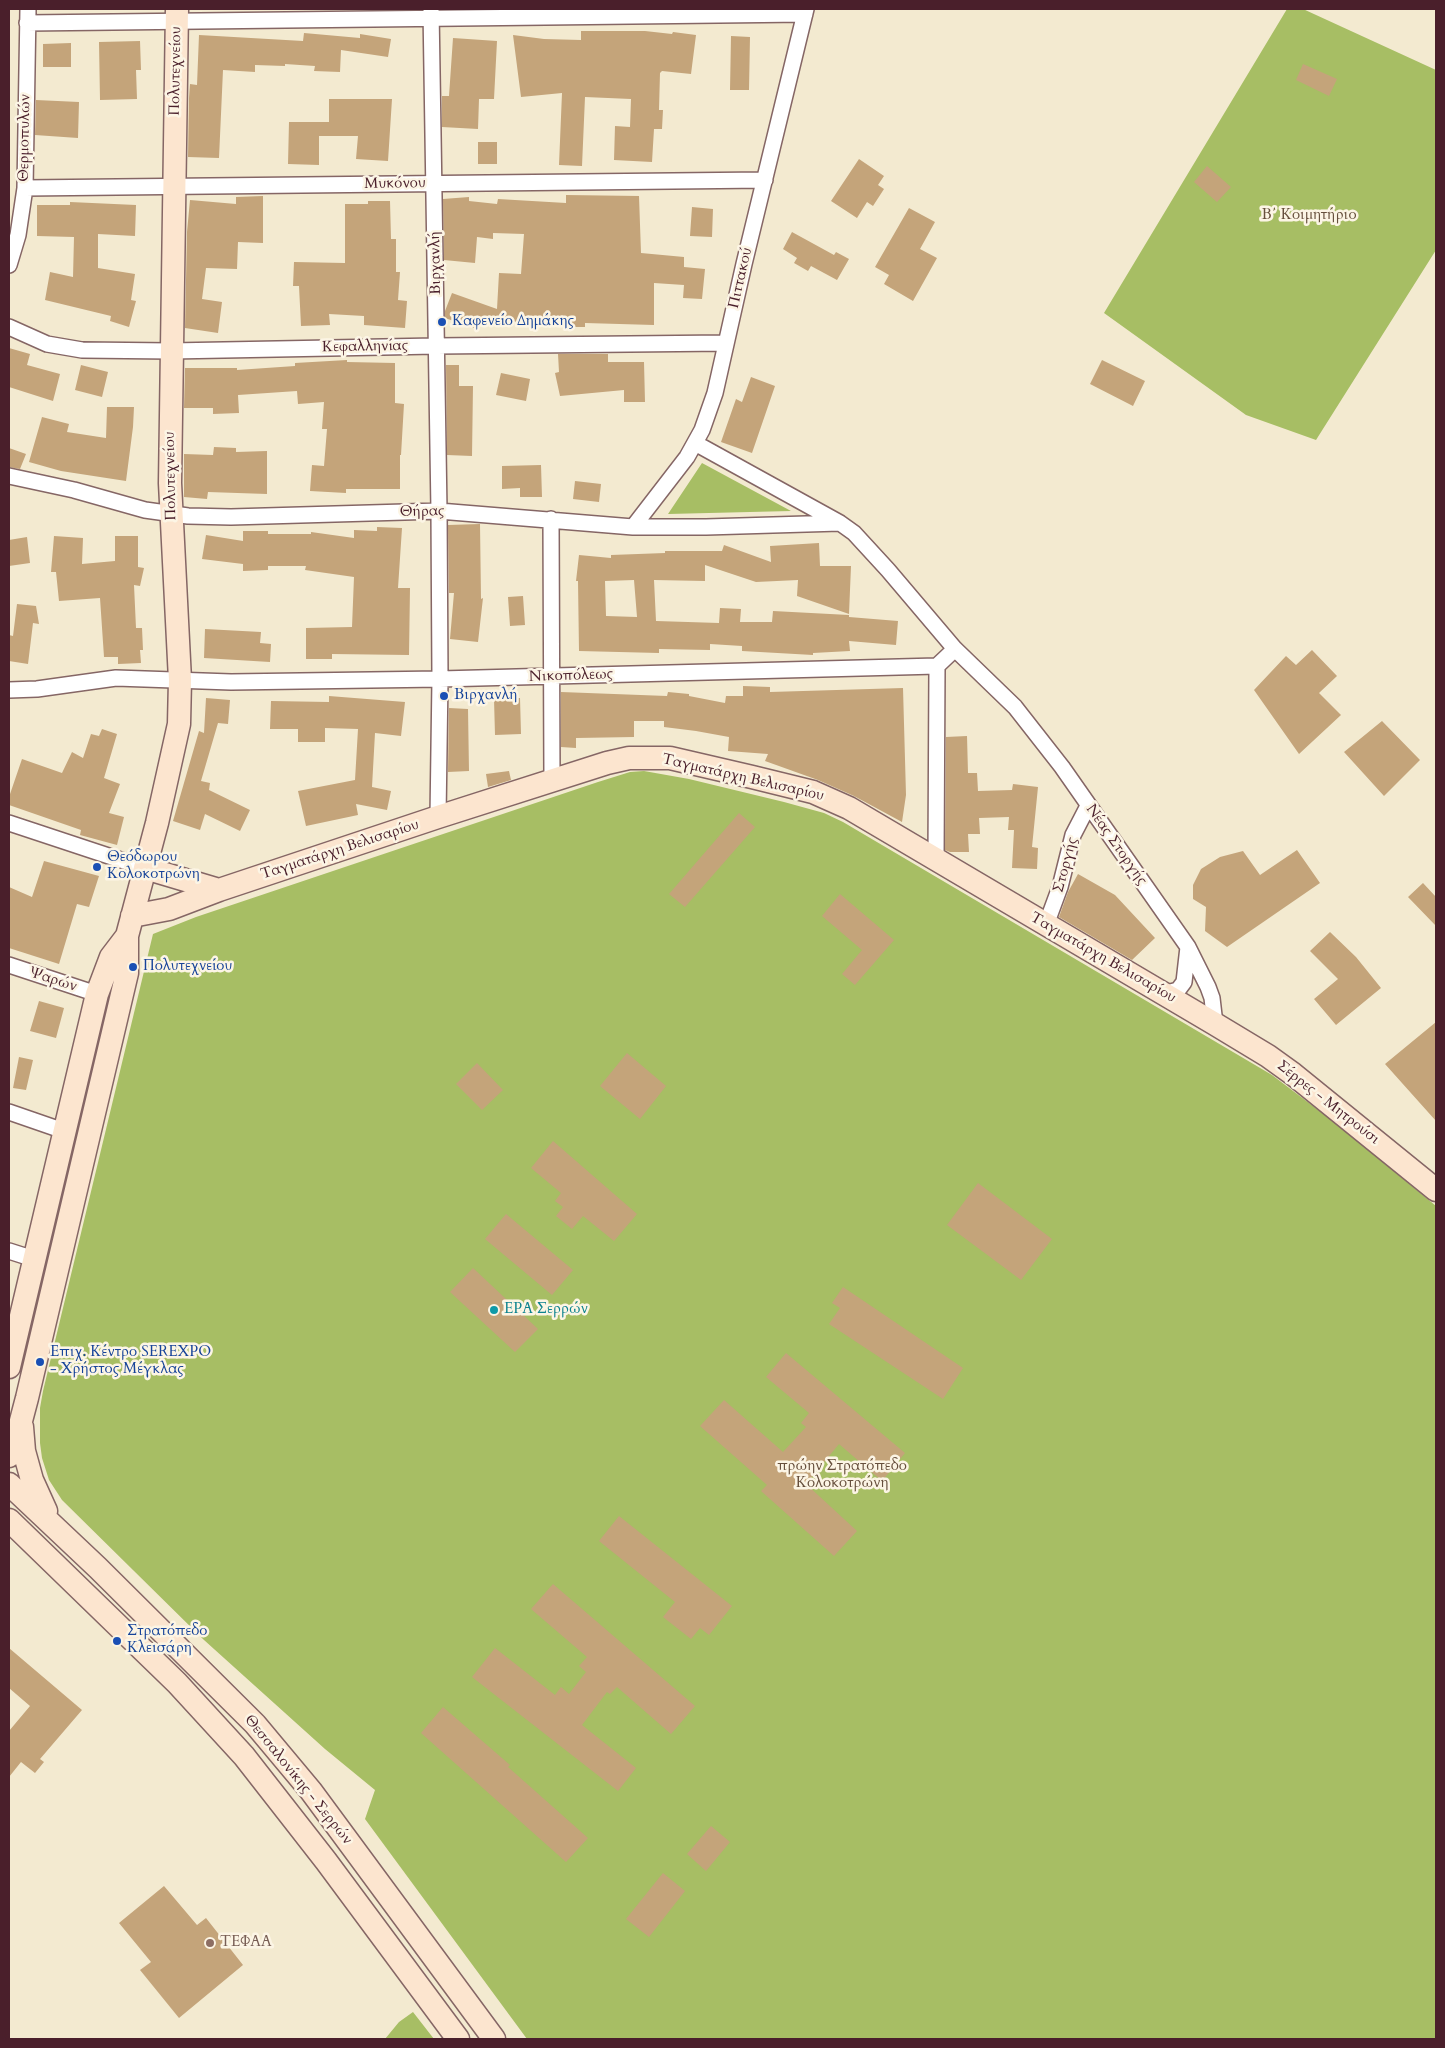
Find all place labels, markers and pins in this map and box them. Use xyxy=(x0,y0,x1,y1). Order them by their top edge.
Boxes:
place label: Καφενείο Δημάκης xyxy=(452,313,574,331)
marker: Καφενείο Δημάκης xyxy=(436,316,448,328)
place label: Βιρχανλή xyxy=(454,687,518,705)
marker: Βιρχανλή xyxy=(438,690,450,702)
place label: Θεόδωρου Κολοκοτρώνη xyxy=(107,849,200,884)
marker: Θεόδωρου Κολοκοτρώνη xyxy=(91,861,103,873)
place label: Πολυτεχνείου xyxy=(143,958,232,976)
marker: Πολυτεχνείου xyxy=(127,961,139,973)
place label: ΕΡΑ Σερρών xyxy=(504,1301,588,1319)
marker: ΕΡΑ Σερρών xyxy=(488,1304,500,1316)
place label: Επιχ. Κέντρο SEREXPO - Χρήστος Μέγκλας xyxy=(50,1344,211,1379)
marker: Επιχ. Κέντρο SEREXPO - Χρήστος Μέγκλας xyxy=(34,1356,46,1368)
place label: Στρατόπεδο Κλεισάρη xyxy=(127,1623,207,1658)
marker: Στρατόπεδο Κλεισάρη xyxy=(111,1635,123,1647)
place label: ΤΕΦΑΑ xyxy=(220,1934,272,1952)
marker: ΤΕΦΑΑ xyxy=(204,1937,216,1949)

